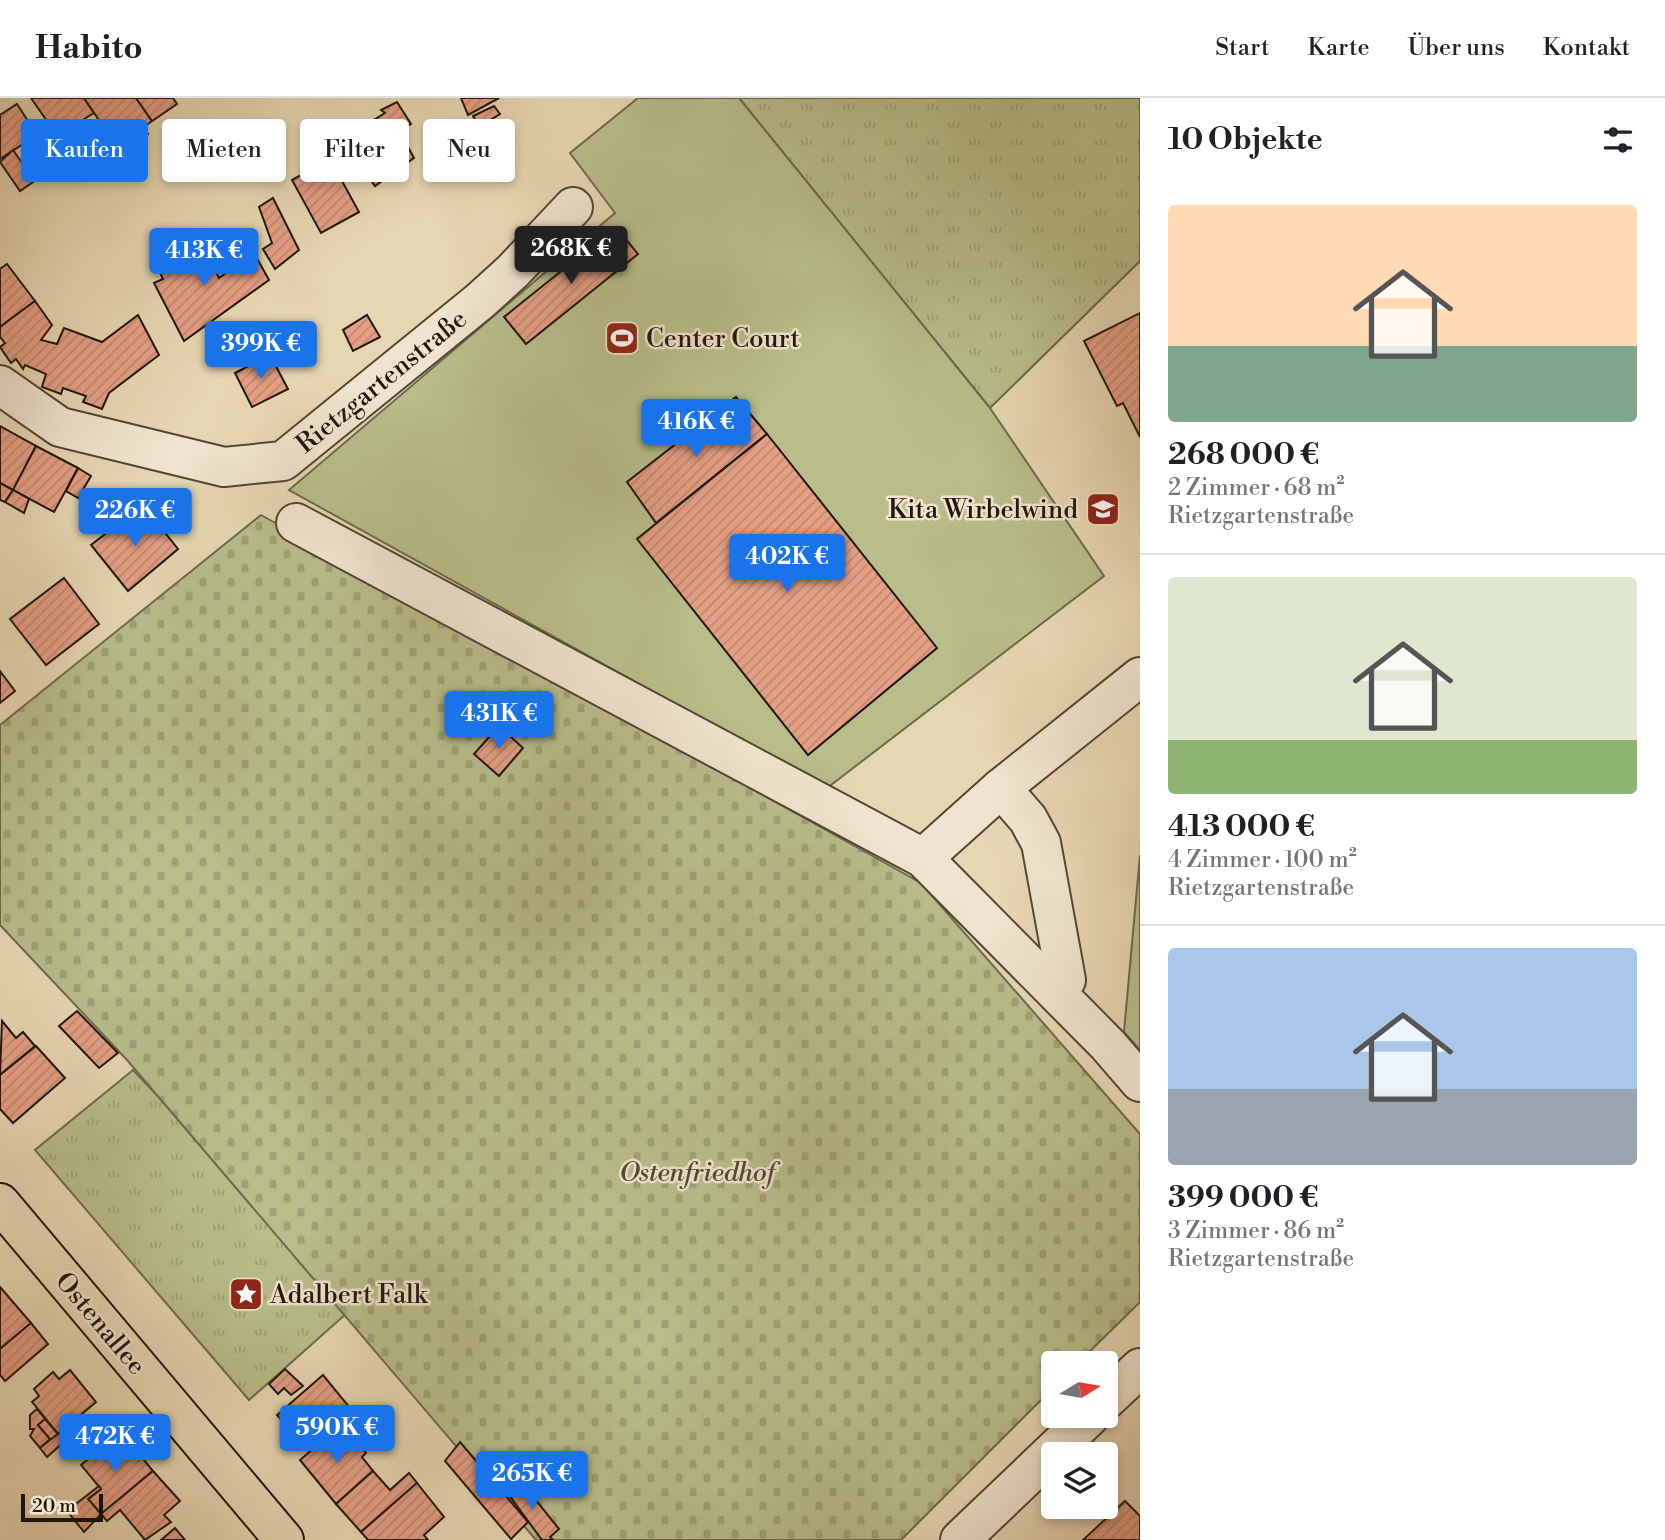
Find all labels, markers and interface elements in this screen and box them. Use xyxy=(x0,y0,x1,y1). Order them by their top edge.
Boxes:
text: Habito xyxy=(35,28,143,69)
text: Start xyxy=(1215,33,1269,63)
text: Karte xyxy=(1307,33,1370,63)
text: Über uns xyxy=(1408,33,1505,63)
text: Kontakt xyxy=(1543,33,1630,63)
chip: Kaufen xyxy=(21,119,148,182)
chip: Mieten xyxy=(162,119,286,182)
chip: Filter xyxy=(300,119,409,182)
chip: Neu xyxy=(423,119,515,182)
text: 10 Objekte xyxy=(1168,121,1323,159)
icon: filters xyxy=(1599,121,1637,159)
pin: 268K € xyxy=(514,226,628,286)
pin: 413K € xyxy=(147,228,261,288)
text: 268K € xyxy=(531,235,611,263)
text: 413K € xyxy=(165,237,243,265)
icon: home xyxy=(1340,251,1466,377)
street label: Rietzgartenstraße xyxy=(290,303,473,460)
sports icon: Center Court xyxy=(603,319,641,357)
pin: 399K € xyxy=(204,322,318,381)
place label: Center Court xyxy=(646,323,800,355)
text: 399K € xyxy=(221,330,301,358)
pin: 416K € xyxy=(639,400,753,459)
text: 416K € xyxy=(657,408,735,436)
text: 268 000 € xyxy=(1168,436,1319,474)
text: 2 Zimmer · 68 m² xyxy=(1168,474,1345,502)
pin: 226K € xyxy=(78,489,192,548)
school or university icon: Kita Wirbelwind xyxy=(1084,490,1122,528)
place label: Kita Wirbelwind xyxy=(888,494,1078,526)
text: 226K € xyxy=(95,497,175,525)
text: Rietzgartenstraße xyxy=(1168,502,1354,530)
pin: 402K € xyxy=(730,534,844,594)
text: 402K € xyxy=(745,543,829,571)
icon: home xyxy=(1340,623,1466,749)
pin: 431K € xyxy=(442,692,556,751)
text: 431K € xyxy=(460,700,538,728)
text: 413 000 € xyxy=(1168,808,1315,846)
text: 4 Zimmer · 100 m² xyxy=(1168,846,1357,874)
text: Rietzgartenstraße xyxy=(1168,874,1354,902)
icon: home xyxy=(1340,994,1466,1120)
park label: Ostenfriedhof xyxy=(619,1157,781,1189)
text: 399 000 € xyxy=(1168,1179,1318,1217)
text: 3 Zimmer · 86 m² xyxy=(1168,1217,1344,1245)
text: Rietzgartenstraße xyxy=(1168,1245,1354,1273)
street label: Ostenallee xyxy=(48,1266,152,1382)
place icon: Adalbert Falk xyxy=(227,1275,265,1313)
place label: Adalbert Falk xyxy=(269,1279,429,1311)
north arrow xyxy=(1041,1351,1118,1428)
map controls xyxy=(1041,1351,1118,1519)
pin: 590K € xyxy=(280,1406,394,1465)
pin: 472K € xyxy=(58,1414,172,1474)
text: 590K € xyxy=(296,1414,378,1442)
text: 472K € xyxy=(75,1423,155,1451)
button: layers xyxy=(1041,1442,1118,1519)
pin: 265K € xyxy=(475,1452,589,1511)
text: 265K € xyxy=(492,1460,572,1488)
scale bar xyxy=(21,1491,103,1523)
text: 20 m xyxy=(32,1494,76,1518)

